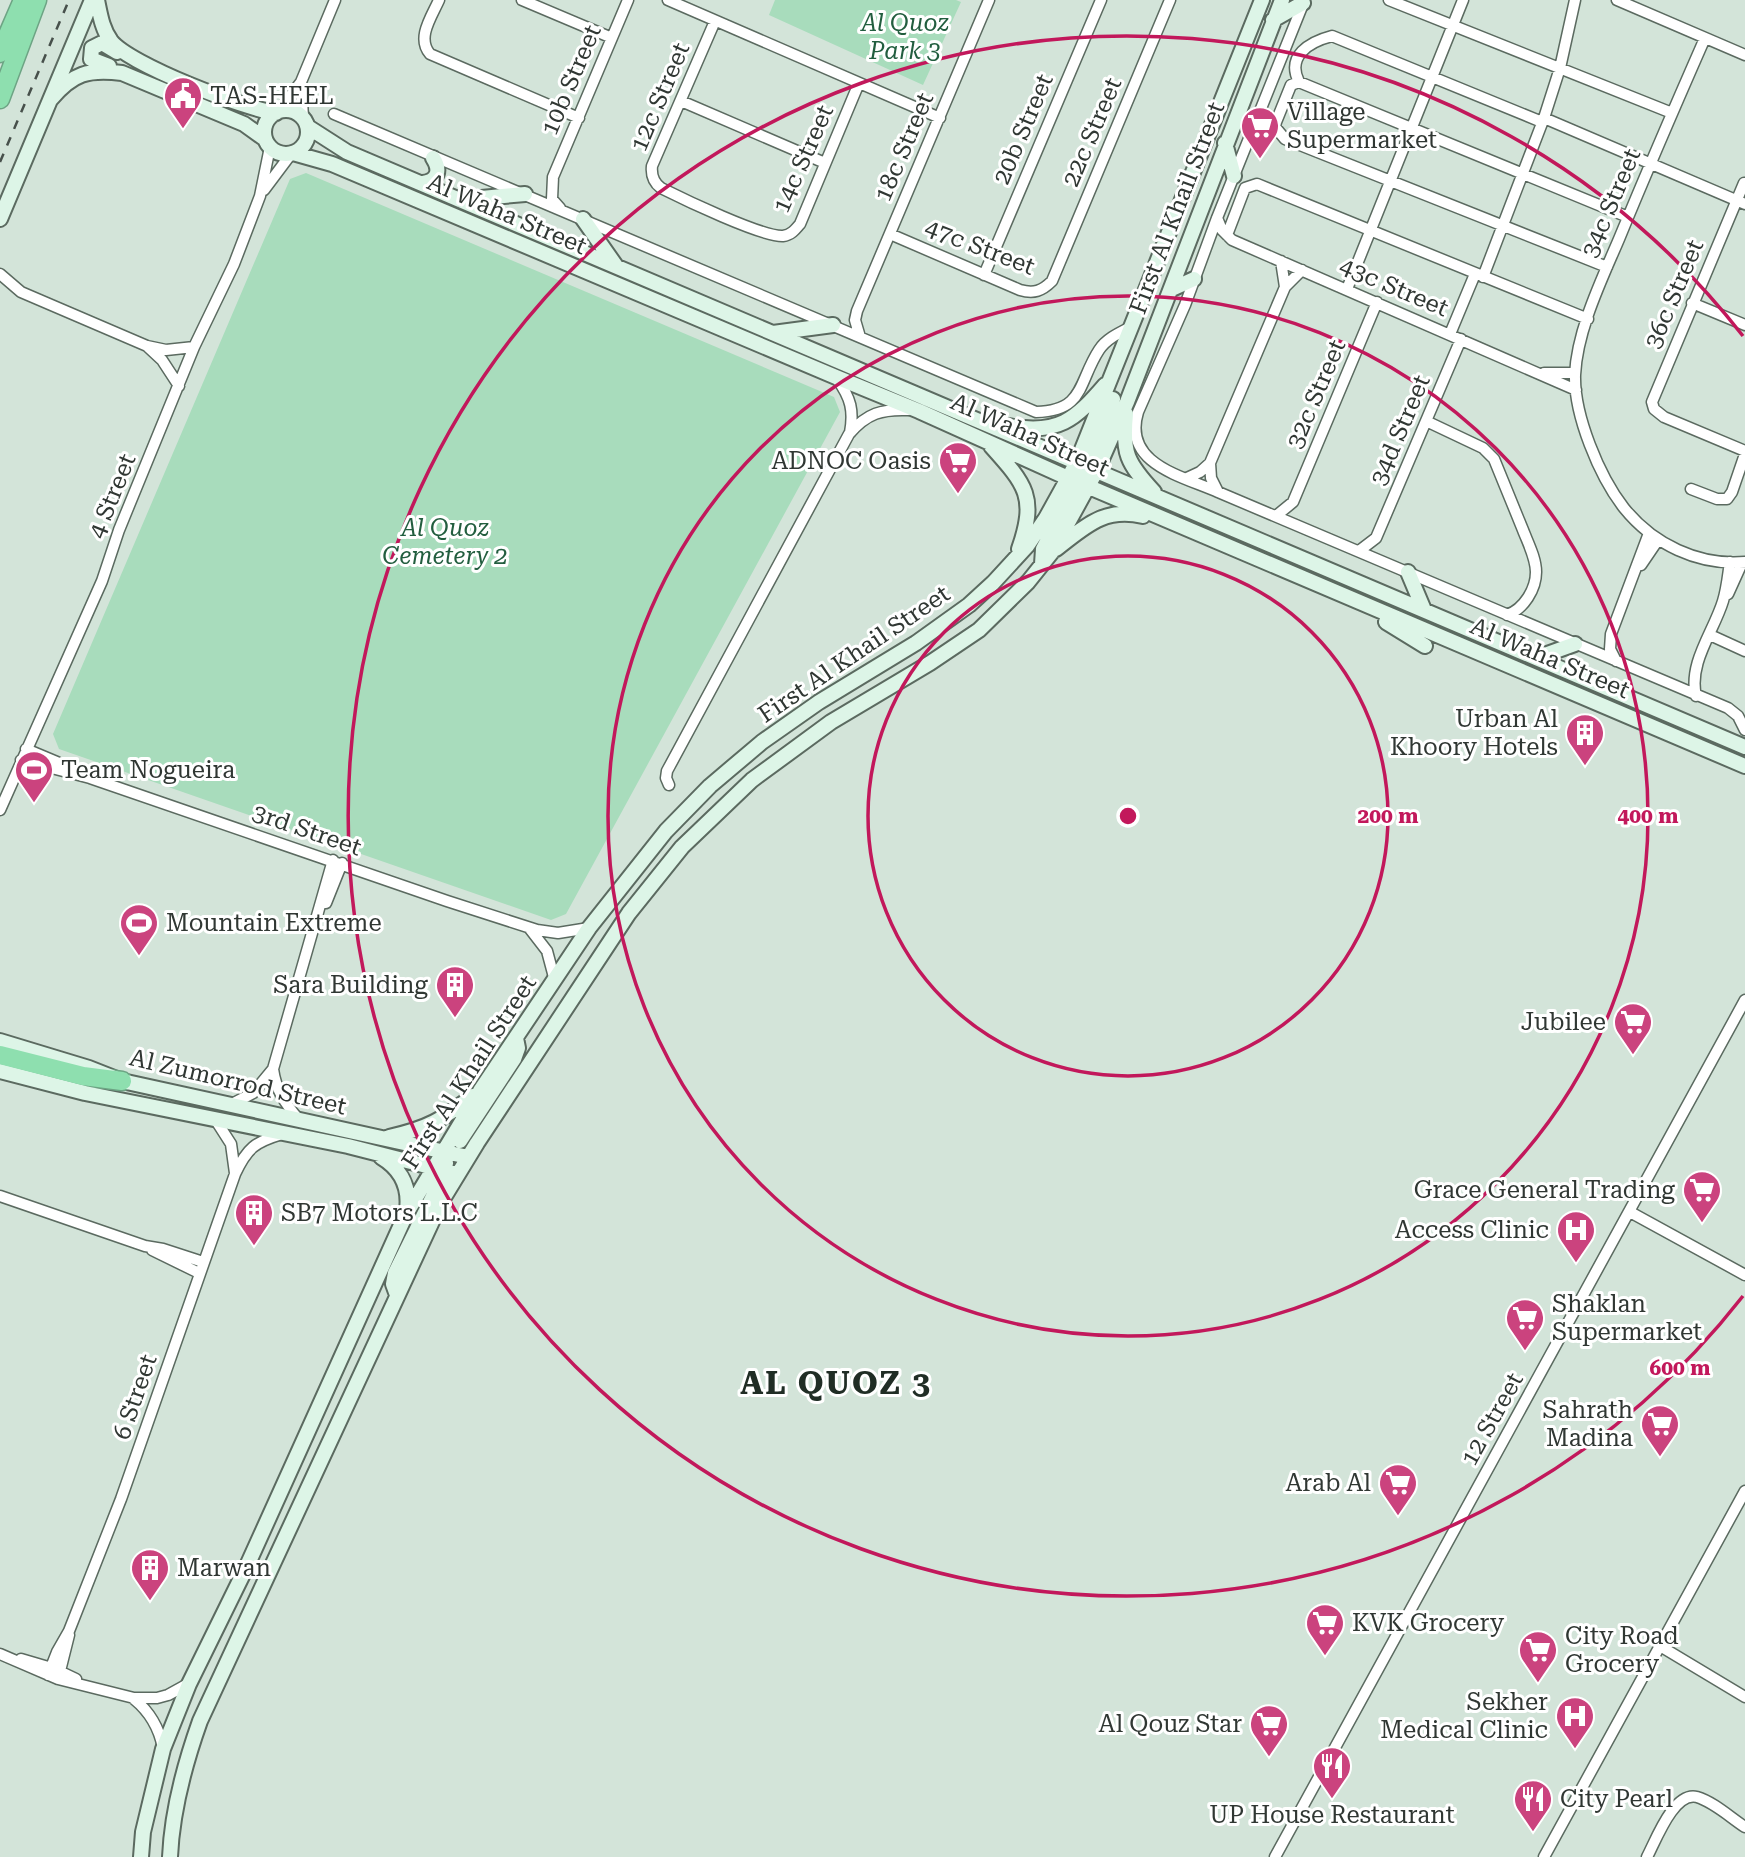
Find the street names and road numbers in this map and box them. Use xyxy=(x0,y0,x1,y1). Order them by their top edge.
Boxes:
street label: 10b Street xyxy=(535,21,607,139)
street label: 12c Street xyxy=(625,38,695,155)
street label: 20b Street xyxy=(987,70,1059,188)
street label: 22c Street xyxy=(1057,73,1127,190)
street label: 18c Street xyxy=(869,88,939,205)
street label: First Al Khail Street xyxy=(1124,98,1230,318)
street label: 14c Street xyxy=(767,101,839,217)
street label: 34c Street xyxy=(1576,144,1646,261)
street label: Al Waha Street xyxy=(423,168,591,260)
street label: 47c Street xyxy=(921,213,1039,281)
street label: 36c Street xyxy=(1639,235,1709,352)
street label: 43c Street xyxy=(1336,252,1453,322)
street label: 32c Street xyxy=(1281,335,1351,452)
street label: 34d Street xyxy=(1364,371,1436,489)
street label: Al Waha Street xyxy=(946,388,1114,482)
street label: 4 Street xyxy=(82,450,142,542)
street label: First Al Khail Street xyxy=(753,579,955,728)
street label: Al Waha Street xyxy=(1466,612,1634,704)
street label: 3rd Street xyxy=(249,798,365,862)
street label: First Al Khail Street xyxy=(396,970,542,1174)
street label: Al Zumorrod Street xyxy=(127,1043,349,1121)
street label: 6 Street xyxy=(107,1351,163,1443)
street label: 12 Street xyxy=(1455,1368,1529,1470)

